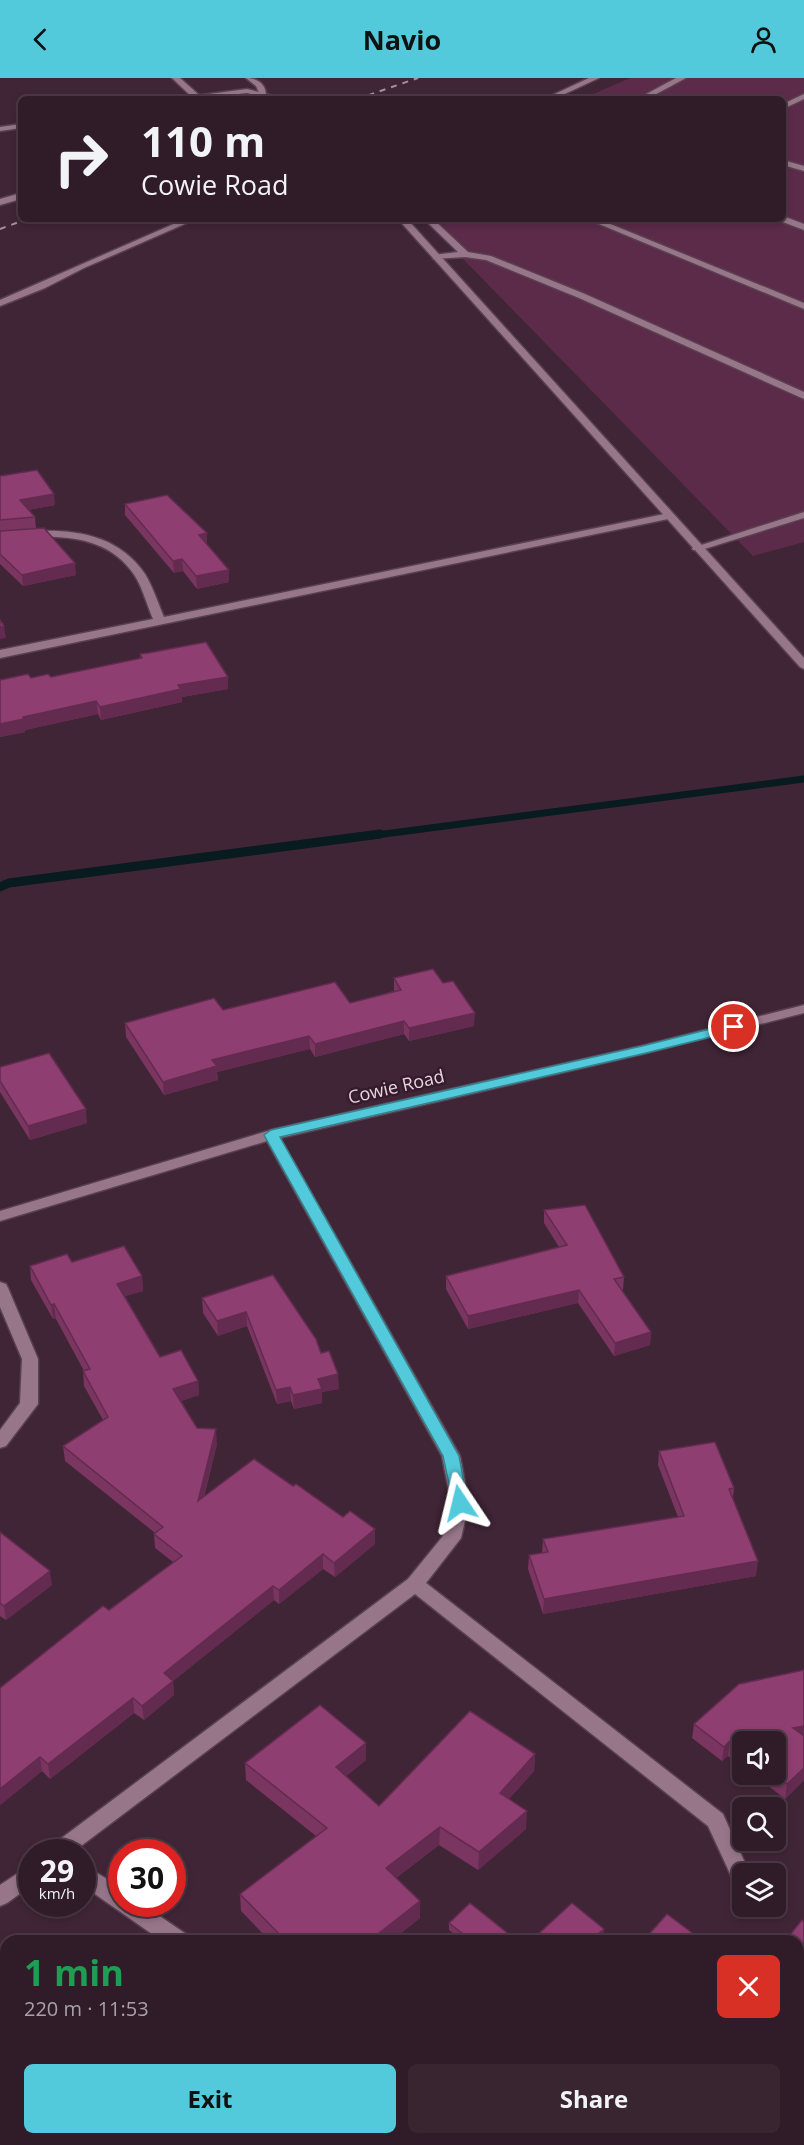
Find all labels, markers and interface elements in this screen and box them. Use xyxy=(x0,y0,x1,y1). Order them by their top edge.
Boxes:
text: Navio xyxy=(363,21,441,58)
icon: back xyxy=(24,23,57,56)
icon: person xyxy=(747,23,780,56)
text: 110 m xyxy=(141,112,265,169)
icon: right xyxy=(42,120,120,198)
text: Cowie Road xyxy=(141,166,289,203)
pin xyxy=(708,1001,759,1052)
icon: arrive xyxy=(717,1010,750,1043)
street label: Cowie Road xyxy=(345,1063,447,1109)
position arrow xyxy=(428,1471,492,1535)
map controls xyxy=(732,1731,786,1917)
button: sound xyxy=(732,1731,786,1785)
button: search xyxy=(732,1797,786,1851)
speed limit sign: 30 xyxy=(108,1839,186,1917)
text: 29 xyxy=(40,1850,74,1891)
button: layers xyxy=(732,1863,786,1917)
text: km/h xyxy=(39,1883,75,1903)
text: 1 min xyxy=(24,1948,124,1997)
button: close xyxy=(717,1955,780,2018)
text: 220 m · 11:53 xyxy=(24,1995,149,2022)
button: Exit xyxy=(24,2064,396,2133)
button: Share xyxy=(408,2064,780,2133)

